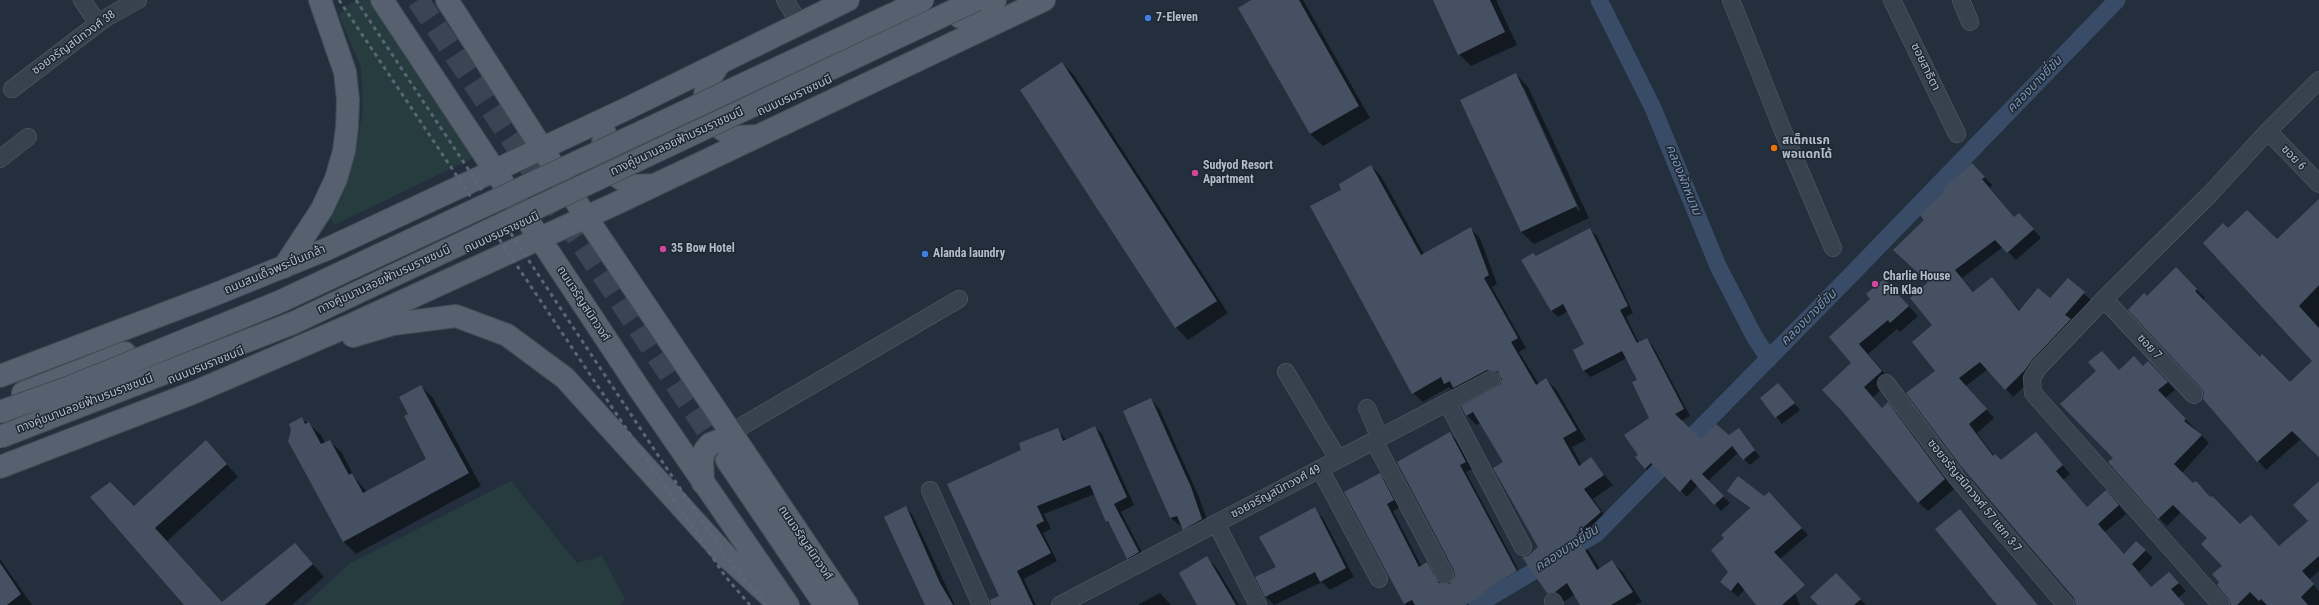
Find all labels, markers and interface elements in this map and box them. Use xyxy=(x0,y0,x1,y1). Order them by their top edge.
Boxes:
street label: ซอยจรัญสนิทวงศ์ 38 xyxy=(29,8,119,78)
place label: 7-Eleven xyxy=(1156,11,1198,25)
marker: 7-Eleven xyxy=(1143,13,1153,23)
street label: ซอยสาธิตา xyxy=(1907,41,1943,93)
water label: คลองบางยี่ขัน xyxy=(2004,53,2066,117)
street label: ถนนบรมราชชนนี xyxy=(755,72,835,120)
street label: ทางคู่ขนานลอยฟ้าบรมราชชนนี xyxy=(608,105,746,179)
place label: สเต็กแรก พอแดกได้ xyxy=(1782,134,1832,162)
water label: คลองผักหนาม xyxy=(1662,142,1704,218)
street label: ซอย 6 xyxy=(2278,142,2308,174)
marker: สเต็กแรก พอแดกได้ xyxy=(1769,143,1779,153)
place label: Sudyod Resort Apartment xyxy=(1203,159,1273,187)
marker: Sudyod Resort Apartment xyxy=(1190,168,1200,178)
street label: ถนนบรมราชชนนี xyxy=(462,209,542,257)
street label: ถนนสมเด็จพระปิ่นเกล้า xyxy=(222,242,328,298)
place label: 35 Bow Hotel xyxy=(671,242,735,256)
street label: ทางคู่ขนานลอยฟ้าบรมราชชนนี xyxy=(315,243,453,317)
marker: 35 Bow Hotel xyxy=(658,244,668,254)
place label: Alanda laundry xyxy=(933,247,1005,261)
marker: Alanda laundry xyxy=(920,249,930,259)
street label: ถนนจรัญสนิทวงศ์ xyxy=(553,264,613,344)
place label: Charlie House Pin Klao xyxy=(1883,270,1950,298)
marker: Charlie House Pin Klao xyxy=(1870,279,1880,289)
water label: คลองบางยี่ขัน xyxy=(1778,287,1840,349)
street label: ซอย 7 xyxy=(2134,331,2164,363)
street label: ถนนบรมราชชนนี xyxy=(166,344,246,388)
street label: ทางคู่ขนานลอยฟ้าบรมราชชนนี xyxy=(15,371,155,437)
street label: ซอยจรัญสนิทวงศ์ 57 แยก 3-7 xyxy=(1924,437,2024,555)
street label: ซอยจรัญสนิทวงศ์ 49 xyxy=(1229,462,1323,522)
street label: ถนนจรัญสนิทวงศ์ xyxy=(775,503,835,583)
water label: คลองบางยี่ขัน xyxy=(1532,523,1602,575)

